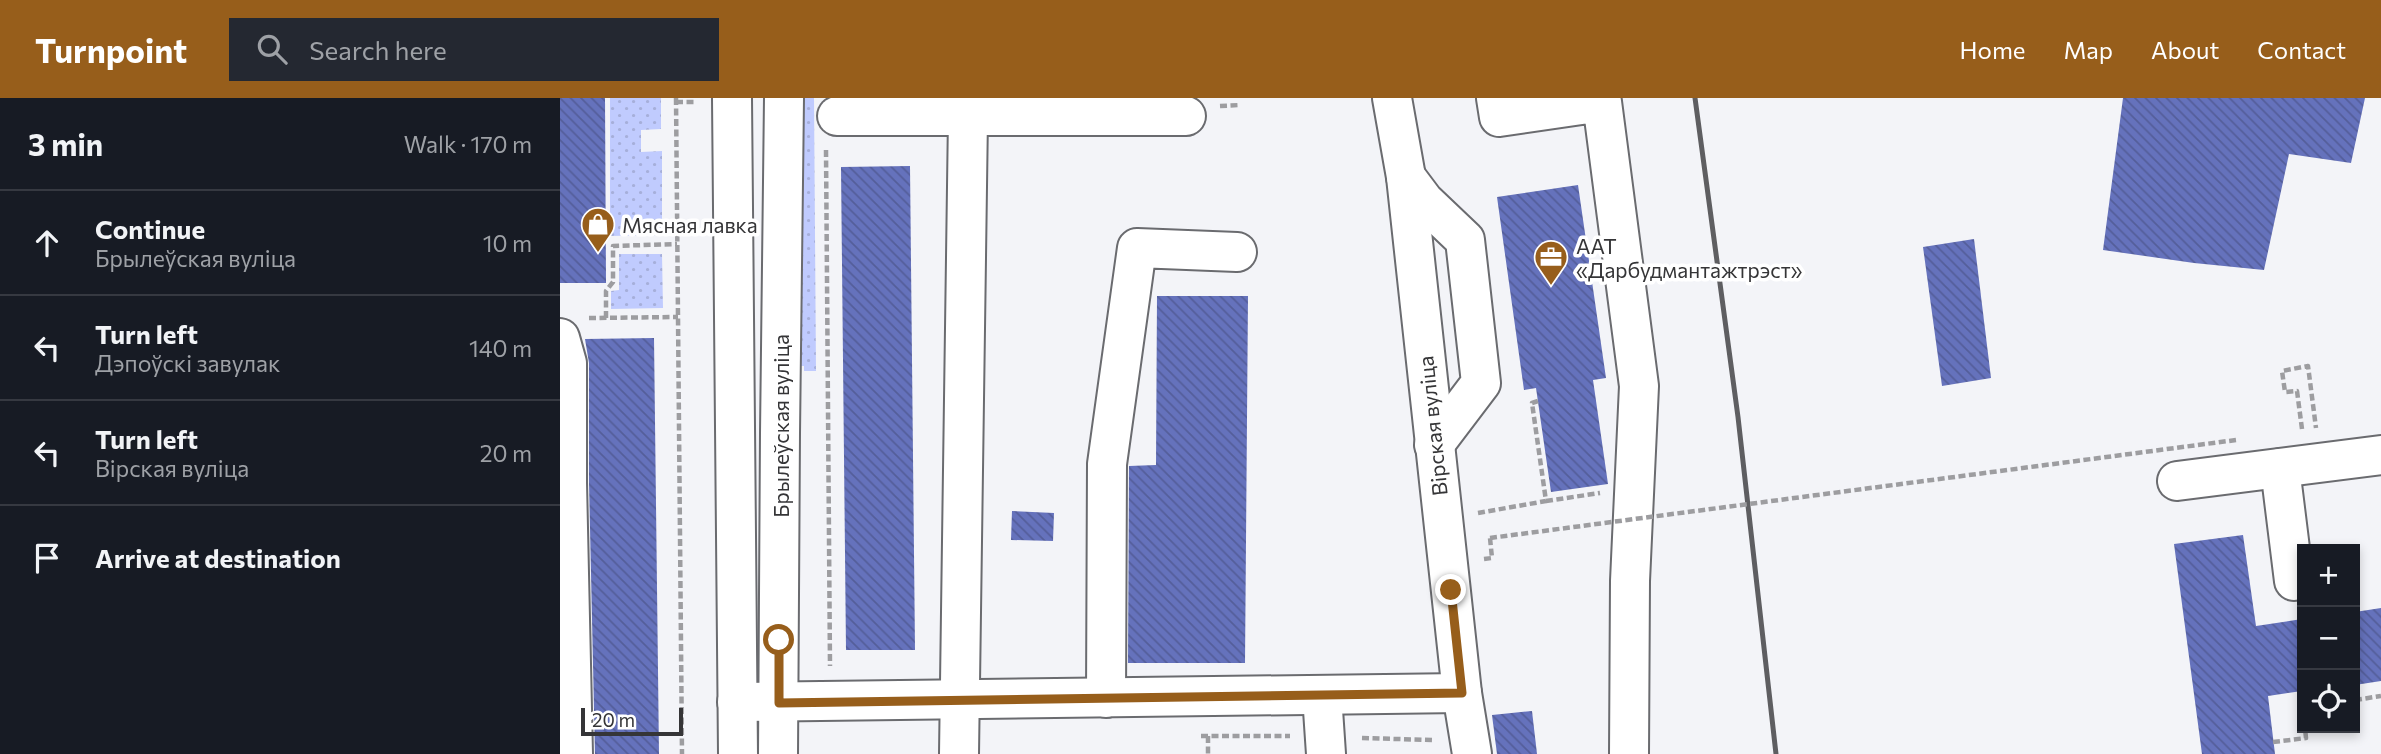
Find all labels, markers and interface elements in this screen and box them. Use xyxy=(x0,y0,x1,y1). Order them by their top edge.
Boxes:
search box xyxy=(229,18,719,81)
text: Turnpoint xyxy=(35,29,187,70)
icon: search xyxy=(253,30,291,68)
text: Search here xyxy=(309,34,447,65)
text: Home xyxy=(1960,35,2026,64)
text: Map xyxy=(2064,35,2113,64)
text: About xyxy=(2151,35,2219,64)
text: Contact xyxy=(2257,35,2346,64)
text: 3 min xyxy=(28,125,103,162)
text: Walk · 170 m xyxy=(404,130,532,158)
shop icon: Мясная лавка xyxy=(579,205,617,254)
place label: Мясная лавка xyxy=(622,212,758,237)
text: Continue xyxy=(95,213,205,244)
icon: ahead xyxy=(28,224,66,262)
text: 10 m xyxy=(483,229,532,257)
place label: ААТ «Дарбудмантажтрэст» xyxy=(1576,233,1803,282)
office icon: ААТ «Дарбудмантажтрэст» xyxy=(1532,238,1570,287)
text: Брылеўская вуліца xyxy=(95,244,296,272)
text: Turn left xyxy=(95,318,198,349)
icon: left xyxy=(28,329,66,367)
text: 140 m xyxy=(469,334,532,362)
street label: Брылеўская вуліца xyxy=(768,334,793,518)
text: Дэпоўскі завулак xyxy=(95,349,280,377)
street label: Вірская вуліца xyxy=(1412,355,1452,497)
text: Turn left xyxy=(95,423,198,454)
icon: left xyxy=(28,434,66,472)
text: 20 m xyxy=(480,439,532,467)
text: Вірская вуліца xyxy=(95,454,249,482)
icon: arrive xyxy=(28,539,66,577)
text: Arrive at destination xyxy=(95,542,341,573)
map controls xyxy=(2297,544,2360,733)
button: + xyxy=(2297,544,2360,607)
route end xyxy=(1435,574,1466,605)
button: − xyxy=(2297,607,2360,670)
route start xyxy=(763,624,794,655)
button: locate xyxy=(2297,670,2360,733)
scale bar xyxy=(581,705,682,737)
text: 20 m xyxy=(592,708,635,731)

